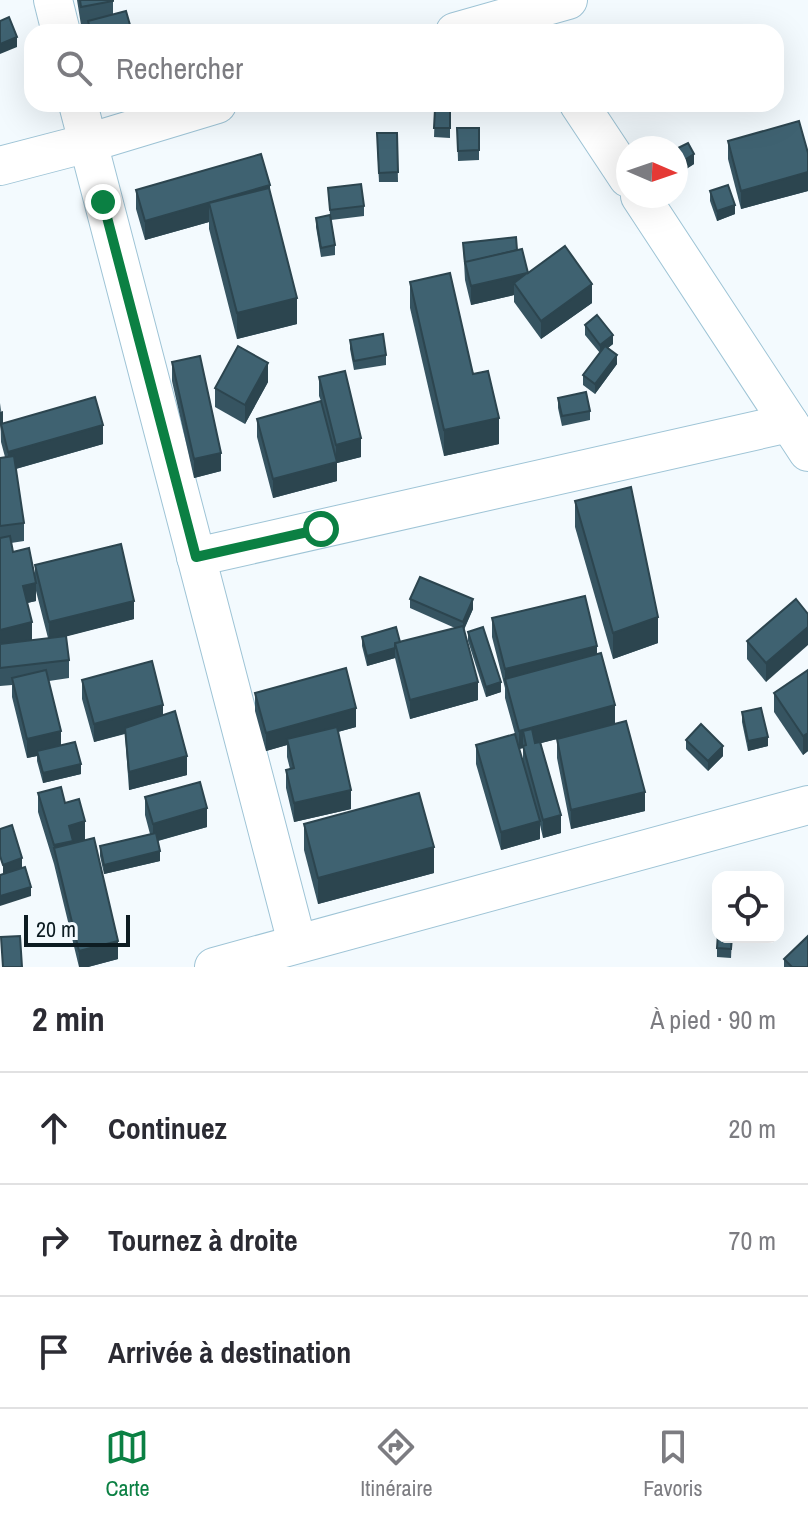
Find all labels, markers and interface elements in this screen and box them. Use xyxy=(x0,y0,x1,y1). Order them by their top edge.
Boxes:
search box xyxy=(24,24,784,112)
icon: search xyxy=(52,46,96,90)
text: Rechercher xyxy=(116,48,243,88)
north arrow xyxy=(616,136,688,208)
route end xyxy=(85,184,121,220)
route start xyxy=(303,511,339,547)
map controls xyxy=(712,871,784,943)
button: locate xyxy=(712,871,784,943)
scale bar xyxy=(24,911,130,947)
text: 20 m xyxy=(36,914,76,944)
text: 2 min xyxy=(32,996,105,1042)
text: À pied · 90 m xyxy=(650,1002,776,1037)
icon: ahead xyxy=(32,1106,76,1150)
text: Continuez xyxy=(108,1108,227,1148)
text: 20 m xyxy=(729,1111,776,1146)
icon: right xyxy=(32,1218,76,1262)
text: Tournez à droite xyxy=(108,1220,298,1260)
text: 70 m xyxy=(729,1223,776,1258)
icon: arrive xyxy=(32,1330,76,1374)
text: Arrivée à destination xyxy=(108,1332,351,1372)
tab: Carte xyxy=(105,1425,150,1503)
tab: Itinéraire xyxy=(360,1425,433,1503)
tab: Favoris xyxy=(643,1425,703,1503)

